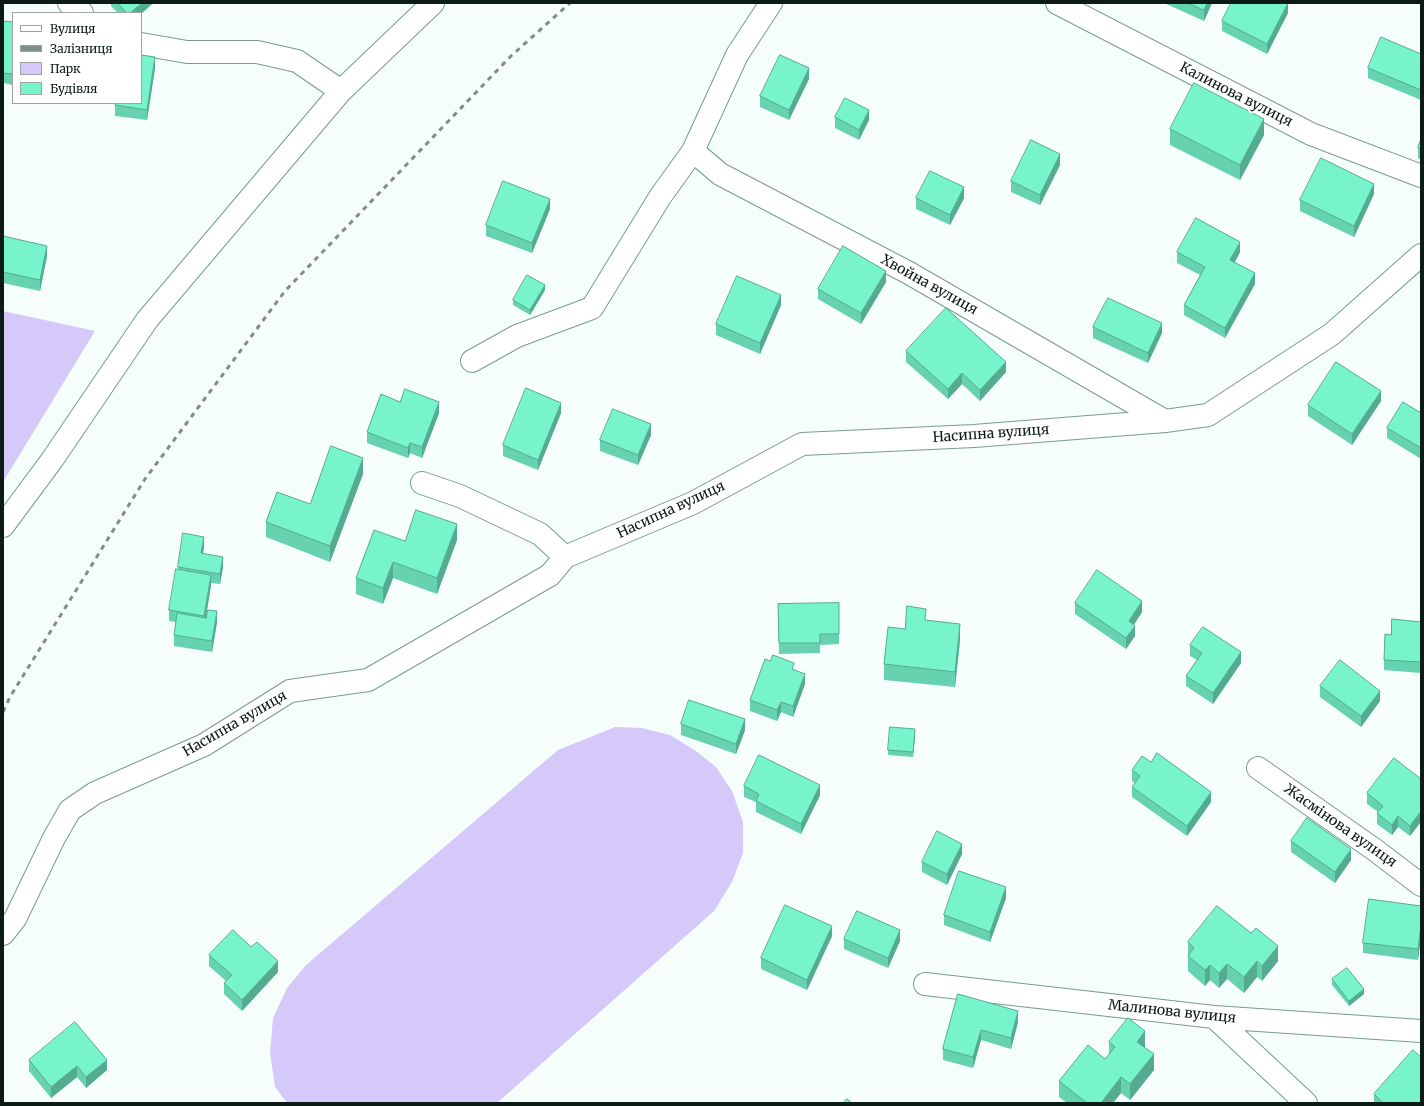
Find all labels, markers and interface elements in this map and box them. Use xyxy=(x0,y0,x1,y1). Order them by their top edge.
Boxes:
legend xyxy=(12,12,142,104)
text: Вулиця xyxy=(50,21,95,36)
text: Залізниця xyxy=(50,41,113,56)
street label: Калинова вулиця xyxy=(1177,59,1295,131)
text: Парк xyxy=(50,61,81,76)
text: Будівля xyxy=(50,81,97,96)
street label: Хвойна вулиця xyxy=(878,251,980,319)
street label: Насипна вулиця xyxy=(932,422,1050,446)
street label: Насипна вулиця xyxy=(614,478,728,542)
street label: Насипна вулиця xyxy=(180,687,290,761)
street label: Жасмінова вулиця xyxy=(1280,781,1400,871)
street label: Малинова вулиця xyxy=(1107,997,1237,1027)

